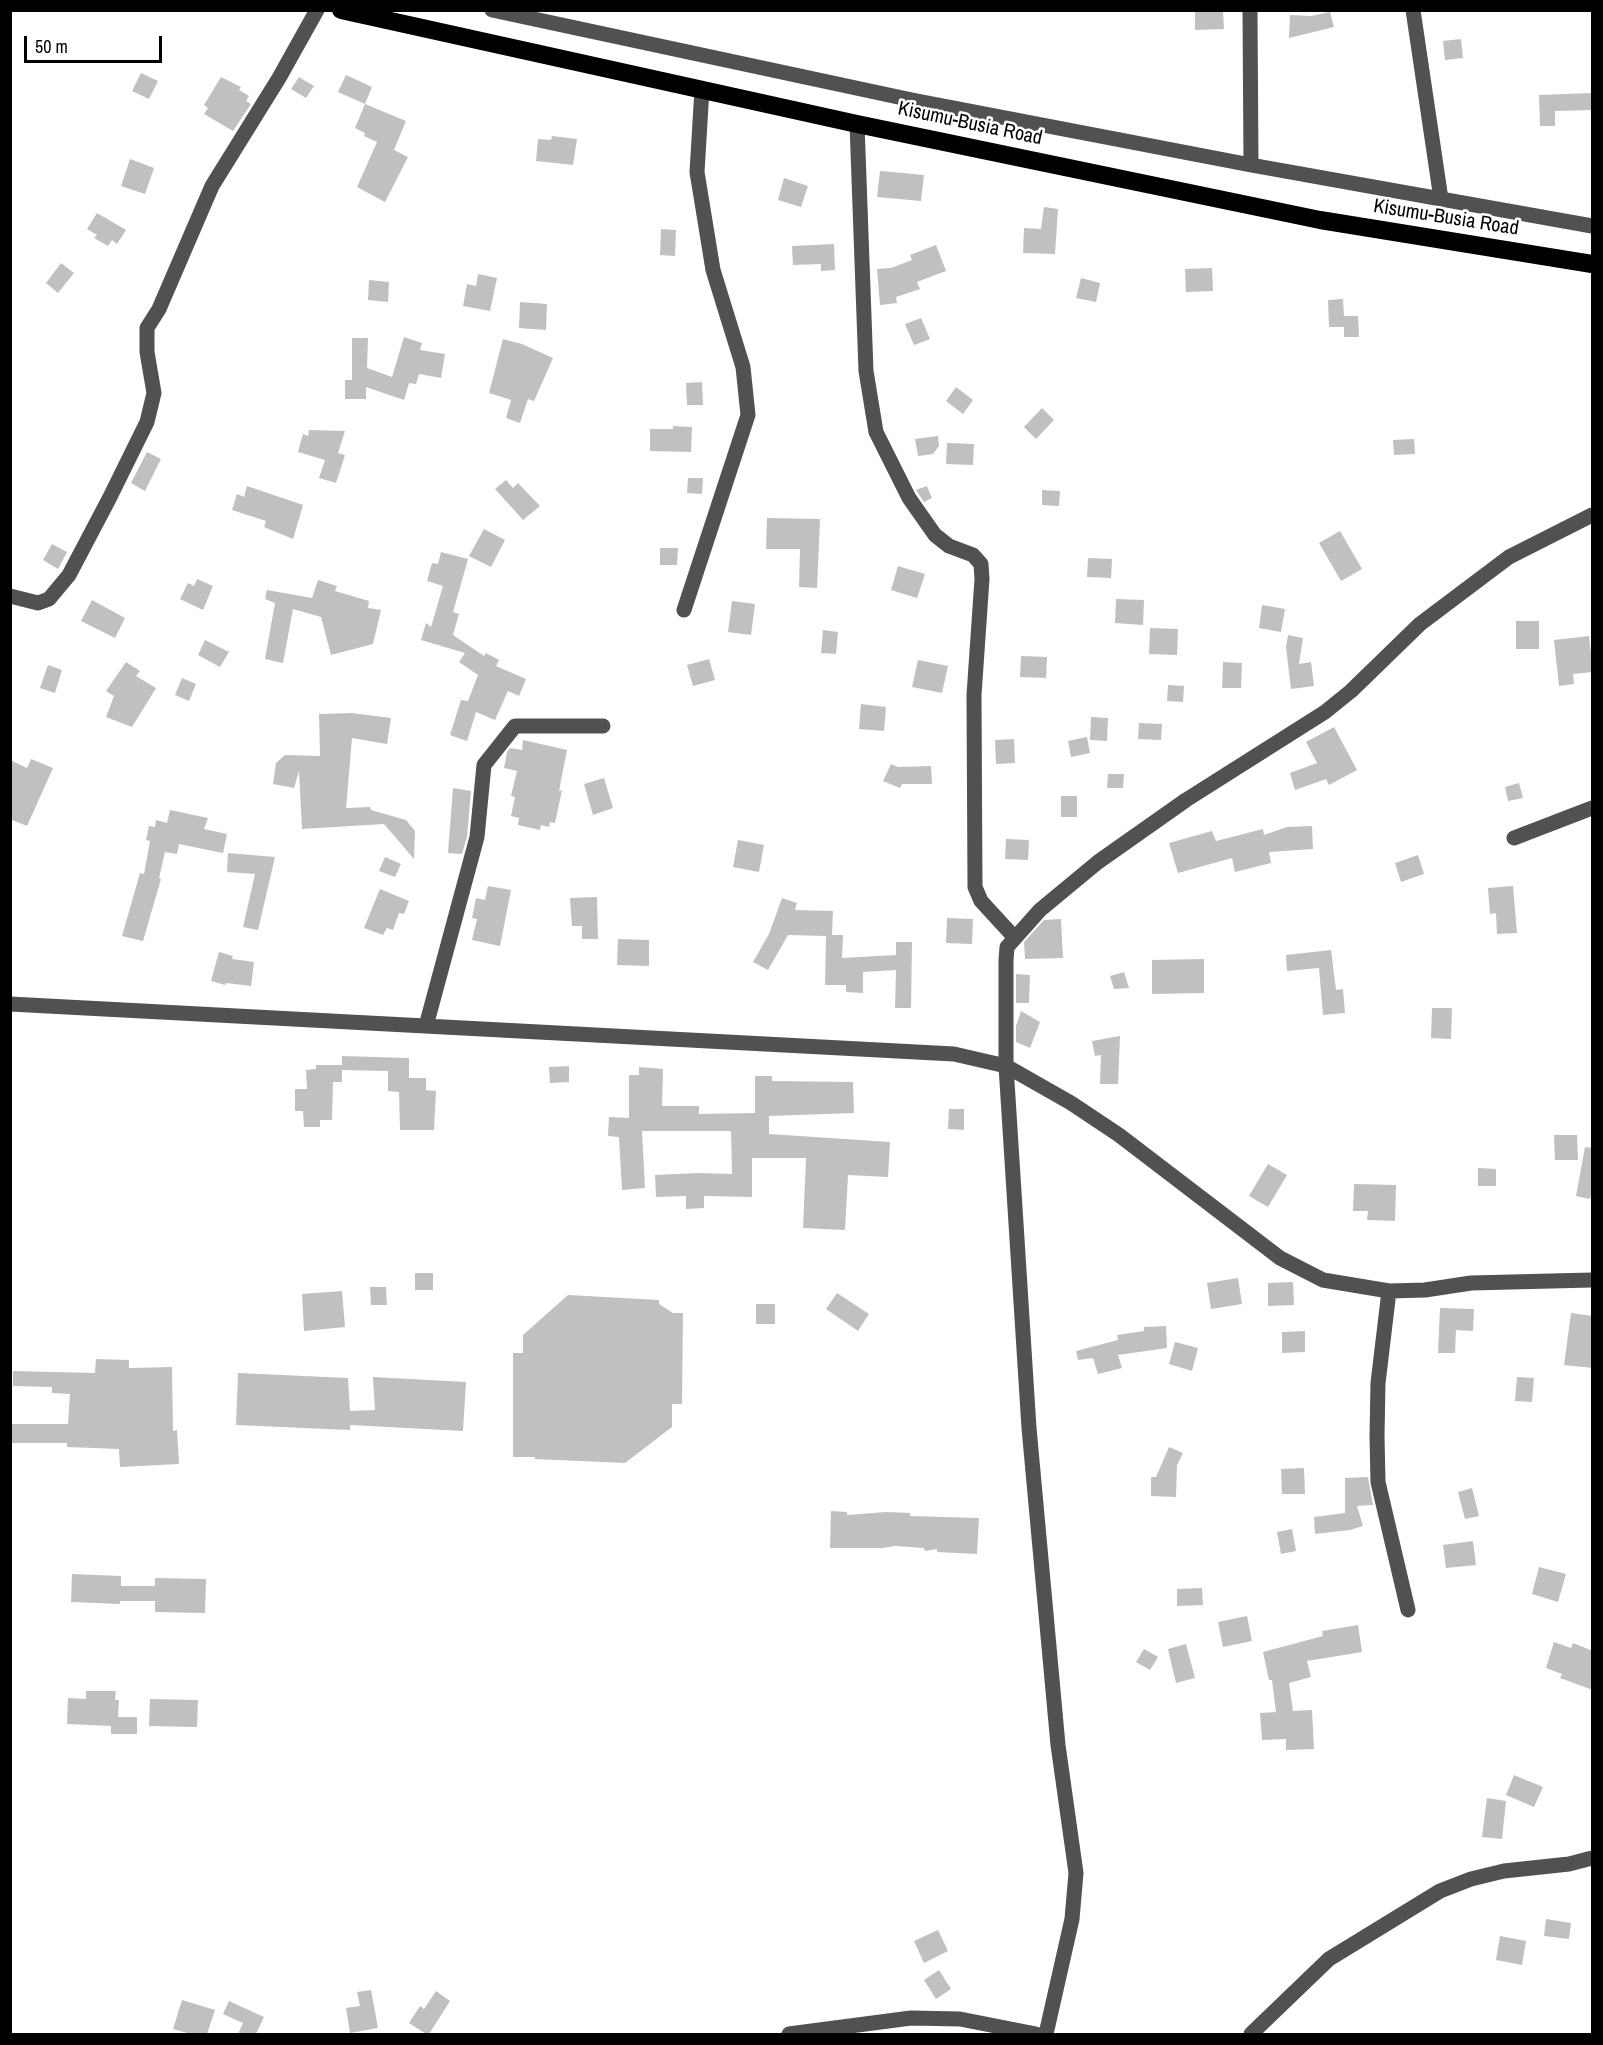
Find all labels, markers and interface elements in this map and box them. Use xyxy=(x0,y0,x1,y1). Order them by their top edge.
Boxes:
scale bar xyxy=(27,24,165,62)
text: 50 m xyxy=(35,34,68,59)
street label: Kisumu-Busia Road xyxy=(896,97,1044,151)
street label: Kisumu-Busia Road xyxy=(1372,195,1520,241)

